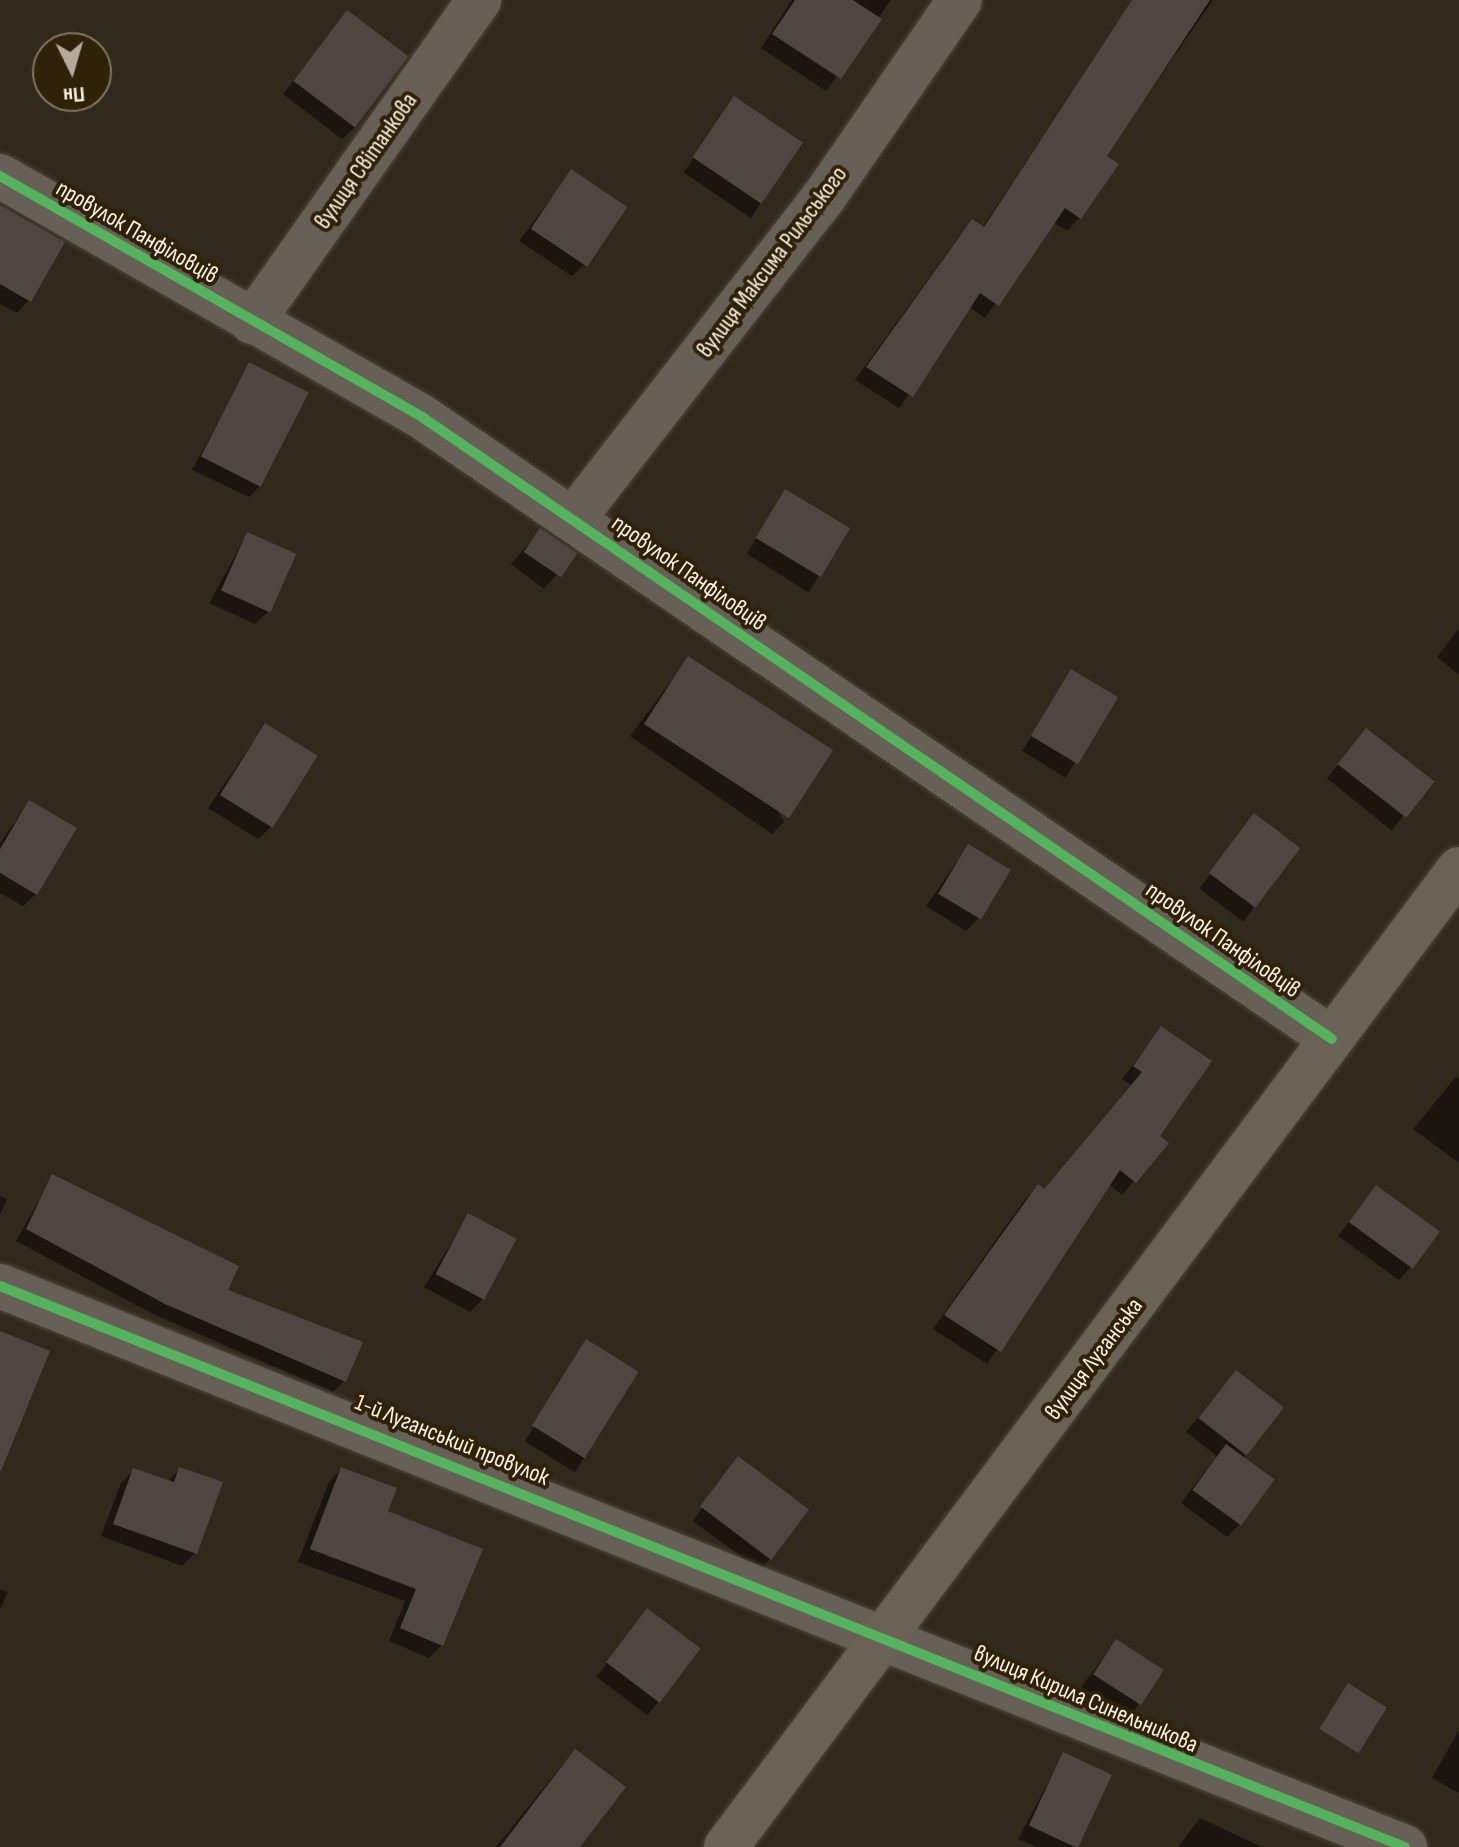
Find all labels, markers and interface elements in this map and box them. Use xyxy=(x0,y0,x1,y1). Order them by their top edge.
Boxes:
north arrow xyxy=(32,32,112,112)
text: Пн xyxy=(62,80,86,109)
street label: вулиця Світанкова xyxy=(308,87,424,235)
street label: вулиця Максима Рильського xyxy=(691,161,853,363)
street label: провулок Панфіловців xyxy=(51,174,223,290)
street label: провулок Панфіловців xyxy=(606,509,772,637)
street label: провулок Панфіловців xyxy=(1140,876,1306,1004)
street label: вулиця Луганська xyxy=(1039,1292,1149,1426)
street label: 1-й Луганський провулок xyxy=(351,1388,553,1492)
street label: вулиця Кирила Синельникова xyxy=(970,1639,1202,1759)

